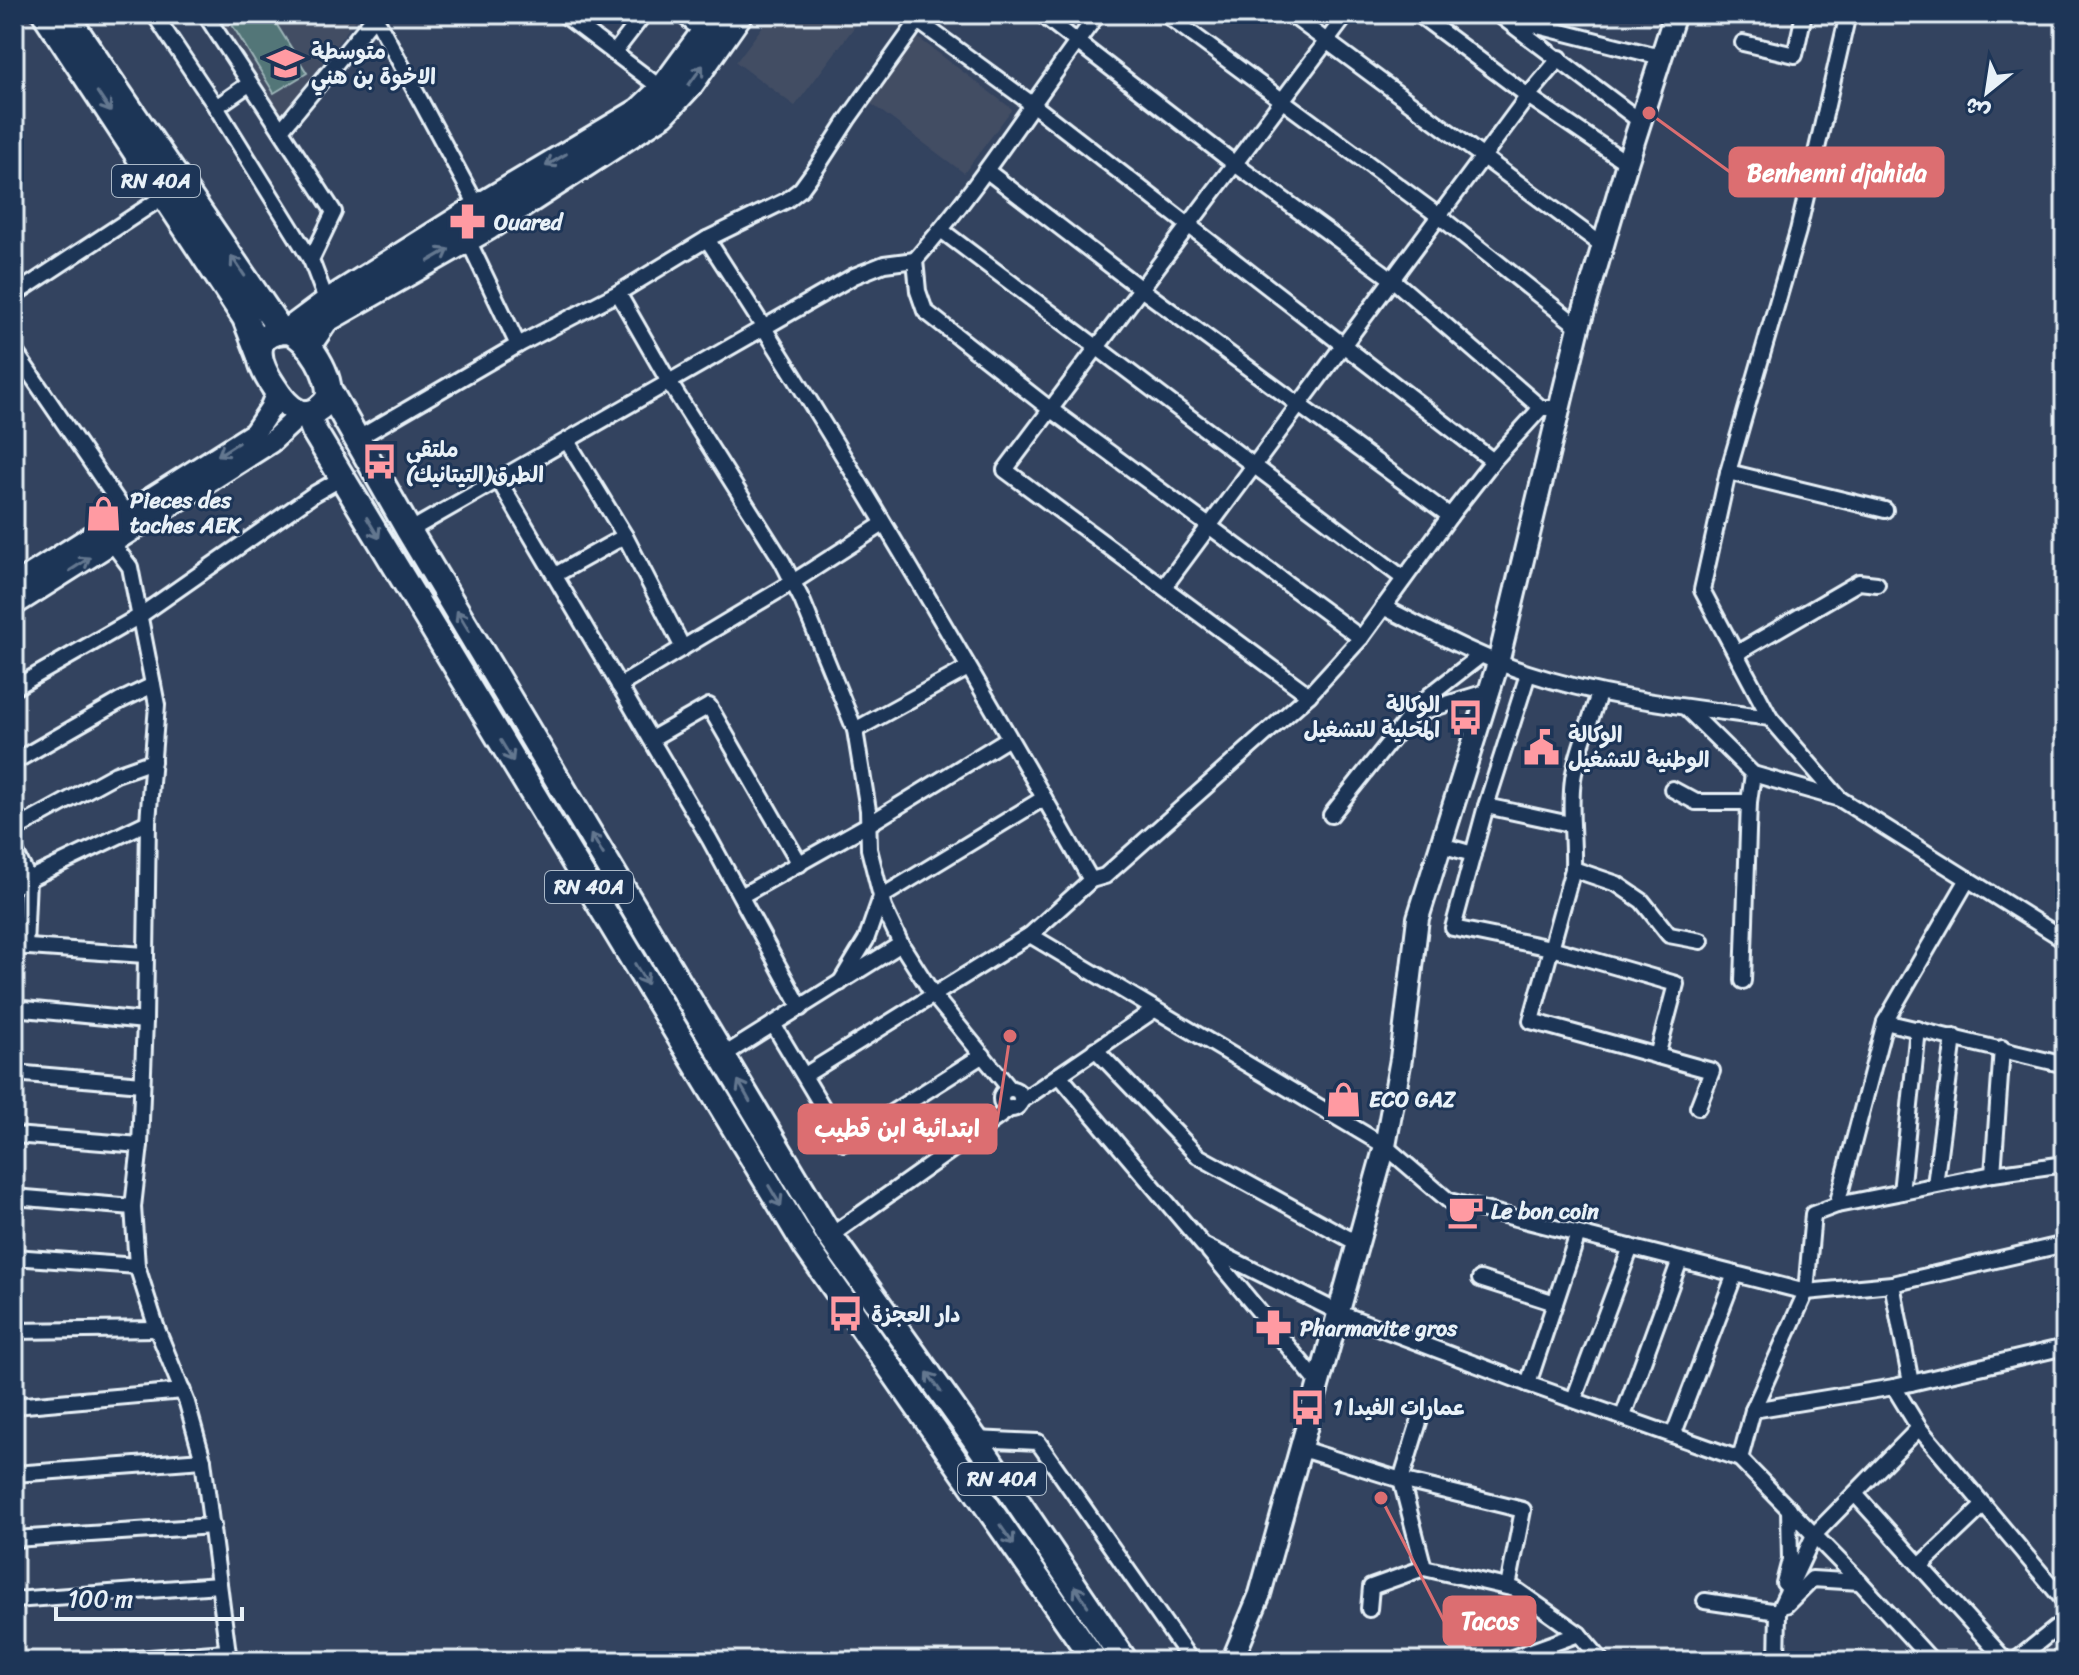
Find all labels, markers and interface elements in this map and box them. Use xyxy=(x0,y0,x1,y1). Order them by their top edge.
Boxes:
place label: متوسطة الاخوة بن هني xyxy=(311,32,436,96)
school or university icon: متوسطة الاخوة بن هني xyxy=(266,45,304,83)
north arrow xyxy=(1947,52,2027,132)
one-way arrow xyxy=(687,65,704,86)
text: ش xyxy=(1957,86,1997,132)
one-way arrow xyxy=(96,91,112,113)
callout: Benhenni djahida xyxy=(1730,148,1943,196)
text: Benhenni djahida xyxy=(1747,152,1928,194)
one-way arrow xyxy=(545,153,568,169)
road number: RN 40A xyxy=(112,165,200,197)
pharmacy icon: Ouared xyxy=(449,203,487,241)
place label: Ouared xyxy=(494,203,565,242)
one-way arrow xyxy=(427,247,450,263)
one-way arrow xyxy=(230,255,246,277)
place label: ملتقى الطرق(التيتانيك) xyxy=(406,430,544,494)
one-way arrow xyxy=(218,441,240,458)
bus stop icon: ملتقى الطرق(التيتانيك) xyxy=(361,443,399,481)
place label: Pieces des taches AEK xyxy=(130,481,242,545)
shop icon: Pieces des taches AEK xyxy=(85,494,123,532)
one-way arrow xyxy=(365,516,381,539)
one-way arrow xyxy=(68,555,91,571)
one-way arrow xyxy=(455,610,471,633)
place label: الوكالة المحلية للتشغيل xyxy=(1304,685,1440,749)
bus stop icon: الوكالة المحلية للتشغيل xyxy=(1447,698,1485,736)
place label: الوكالة الوطنية للتشغيل xyxy=(1568,715,1709,779)
public building icon: الوكالة الوطنية للتشغيل xyxy=(1523,728,1561,766)
one-way arrow xyxy=(499,739,515,762)
one-way arrow xyxy=(588,833,604,856)
road number: RN 40A xyxy=(545,871,633,903)
one-way arrow xyxy=(633,962,649,985)
one-way arrow xyxy=(736,1080,752,1103)
shop icon: ECO GAZ xyxy=(1324,1080,1362,1118)
place label: ECO GAZ xyxy=(1369,1080,1456,1119)
callout: ابتدائية ابن قطيب xyxy=(799,1105,996,1153)
text: ابتدائية ابن قطيب xyxy=(814,1108,980,1150)
one-way arrow xyxy=(768,1184,784,1207)
cafe icon: Le bon coin xyxy=(1446,1192,1484,1230)
place label: Le bon coin xyxy=(1491,1192,1599,1231)
bus stop icon: دار العجزة xyxy=(826,1295,864,1333)
place label: دار العجزة xyxy=(871,1295,960,1334)
pharmacy icon: Pharmavite gros xyxy=(1255,1309,1293,1347)
place label: Pharmavite gros xyxy=(1300,1309,1458,1348)
one-way arrow xyxy=(926,1371,942,1393)
bus stop icon: عمارات الفيدا 1 xyxy=(1288,1388,1326,1426)
place label: عمارات الفيدا 1 xyxy=(1333,1388,1466,1427)
road number: RN 40A xyxy=(958,1463,1046,1495)
one-way arrow xyxy=(999,1524,1015,1546)
scale bar xyxy=(56,1571,242,1621)
text: 100 m xyxy=(68,1578,133,1620)
one-way arrow xyxy=(1073,1586,1089,1608)
callout: Tacos xyxy=(1444,1597,1535,1645)
text: Tacos xyxy=(1461,1600,1520,1642)

